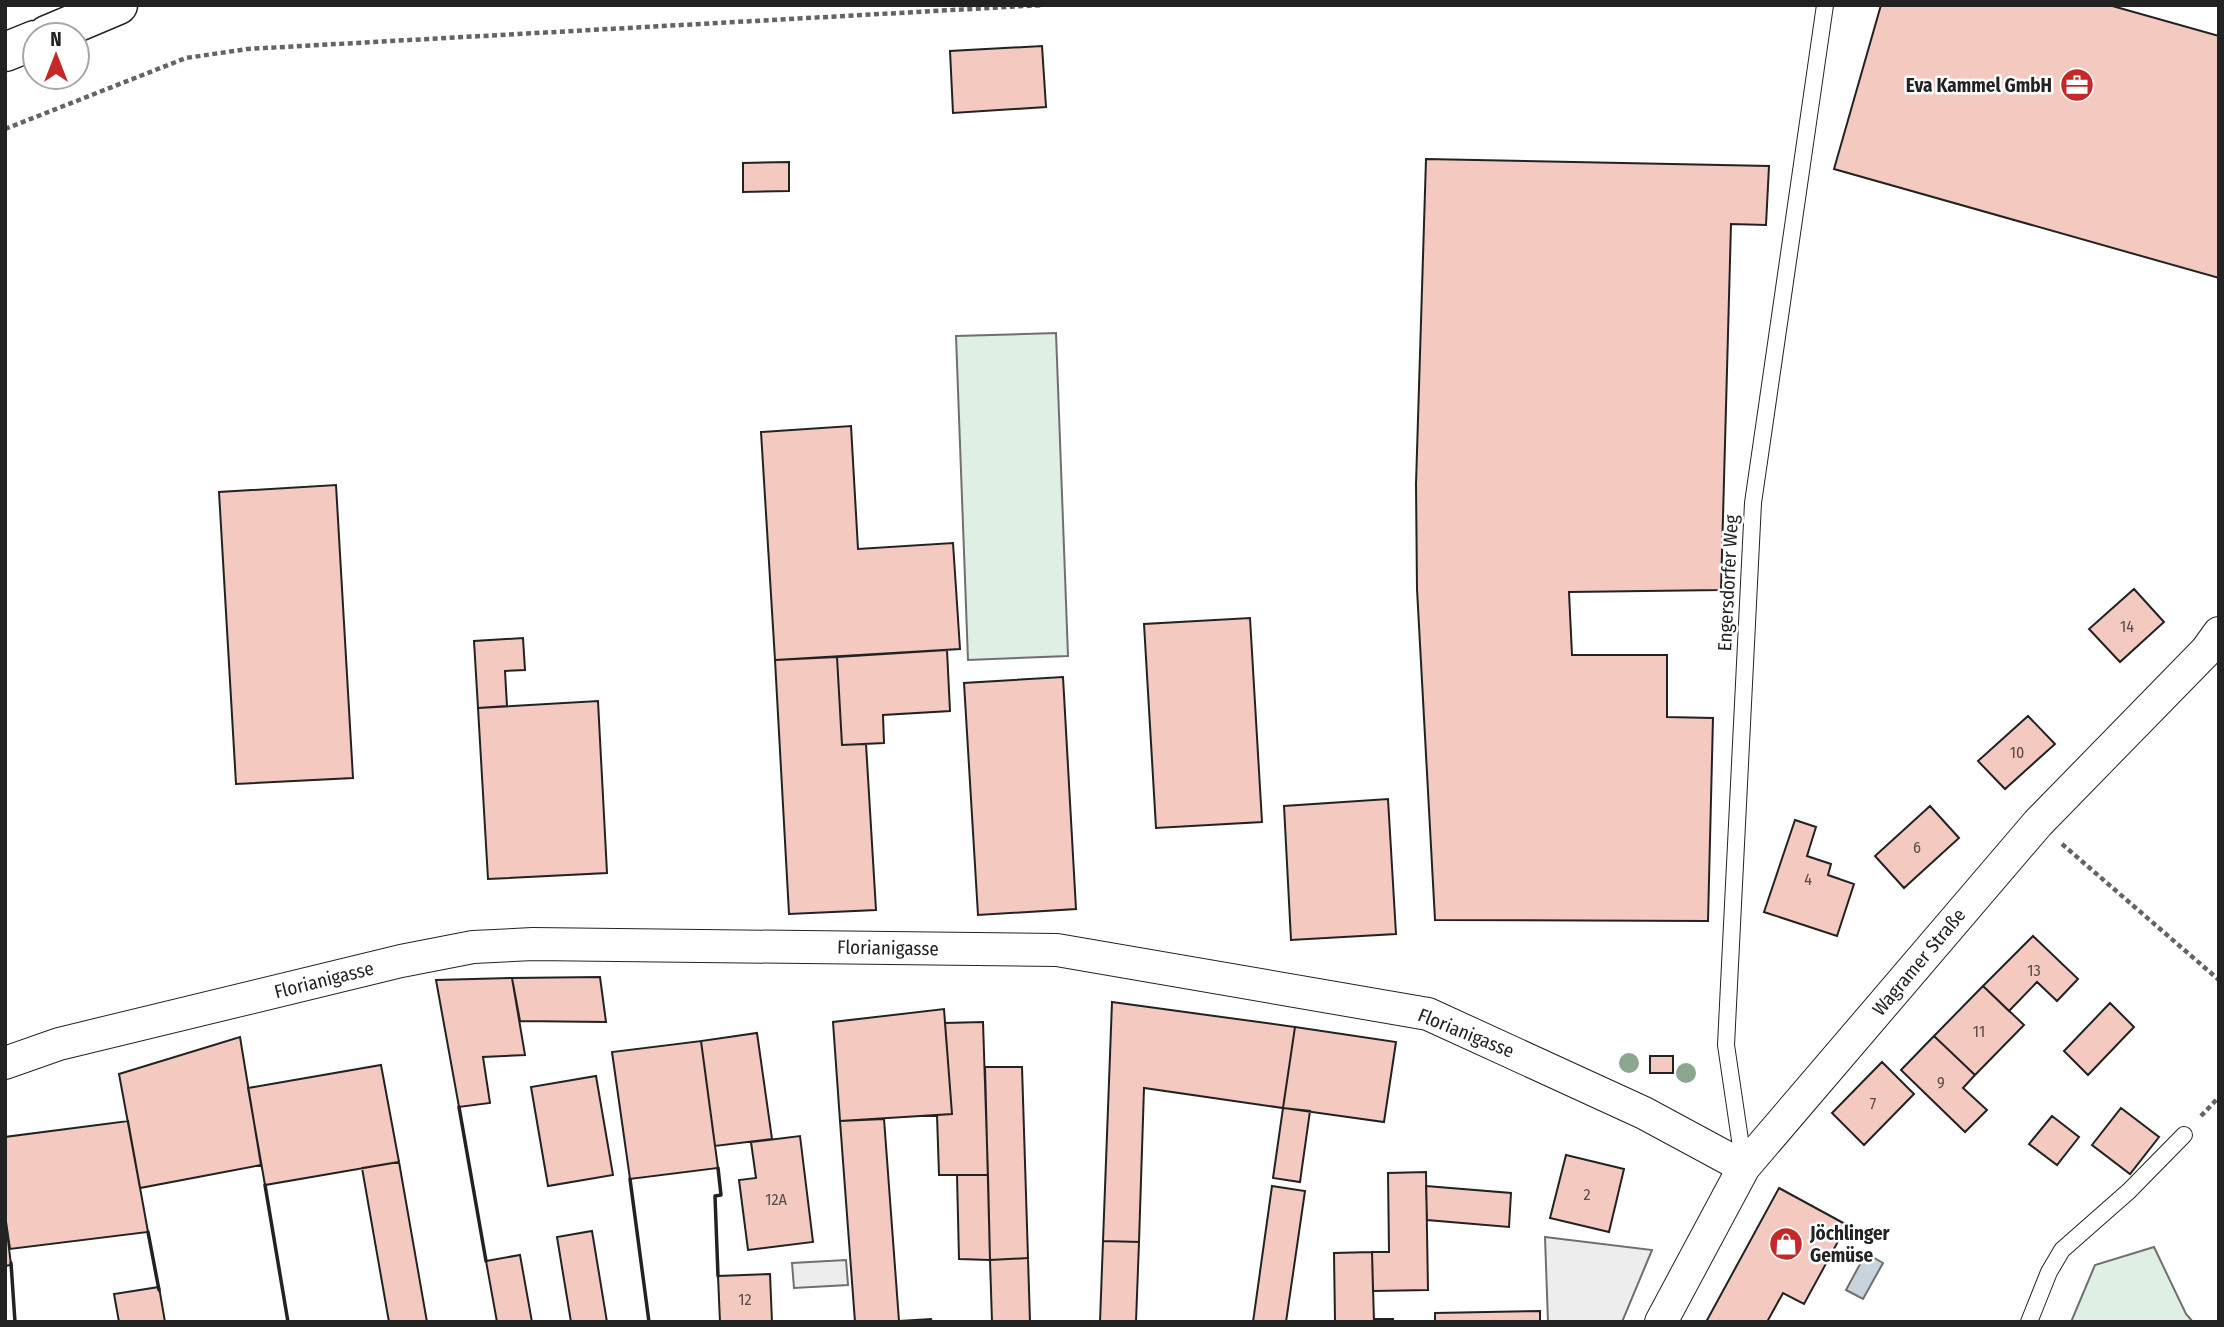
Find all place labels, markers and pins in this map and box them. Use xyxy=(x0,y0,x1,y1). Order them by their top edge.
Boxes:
office icon: Eva Kammel GmbH xyxy=(2058,66,2096,104)
place label: Eva Kammel GmbH xyxy=(1906,74,2052,97)
place label: Jöchlinger Gemüse xyxy=(1809,1222,1891,1267)
shop icon: Jöchlinger Gemüse xyxy=(1767,1225,1805,1263)

